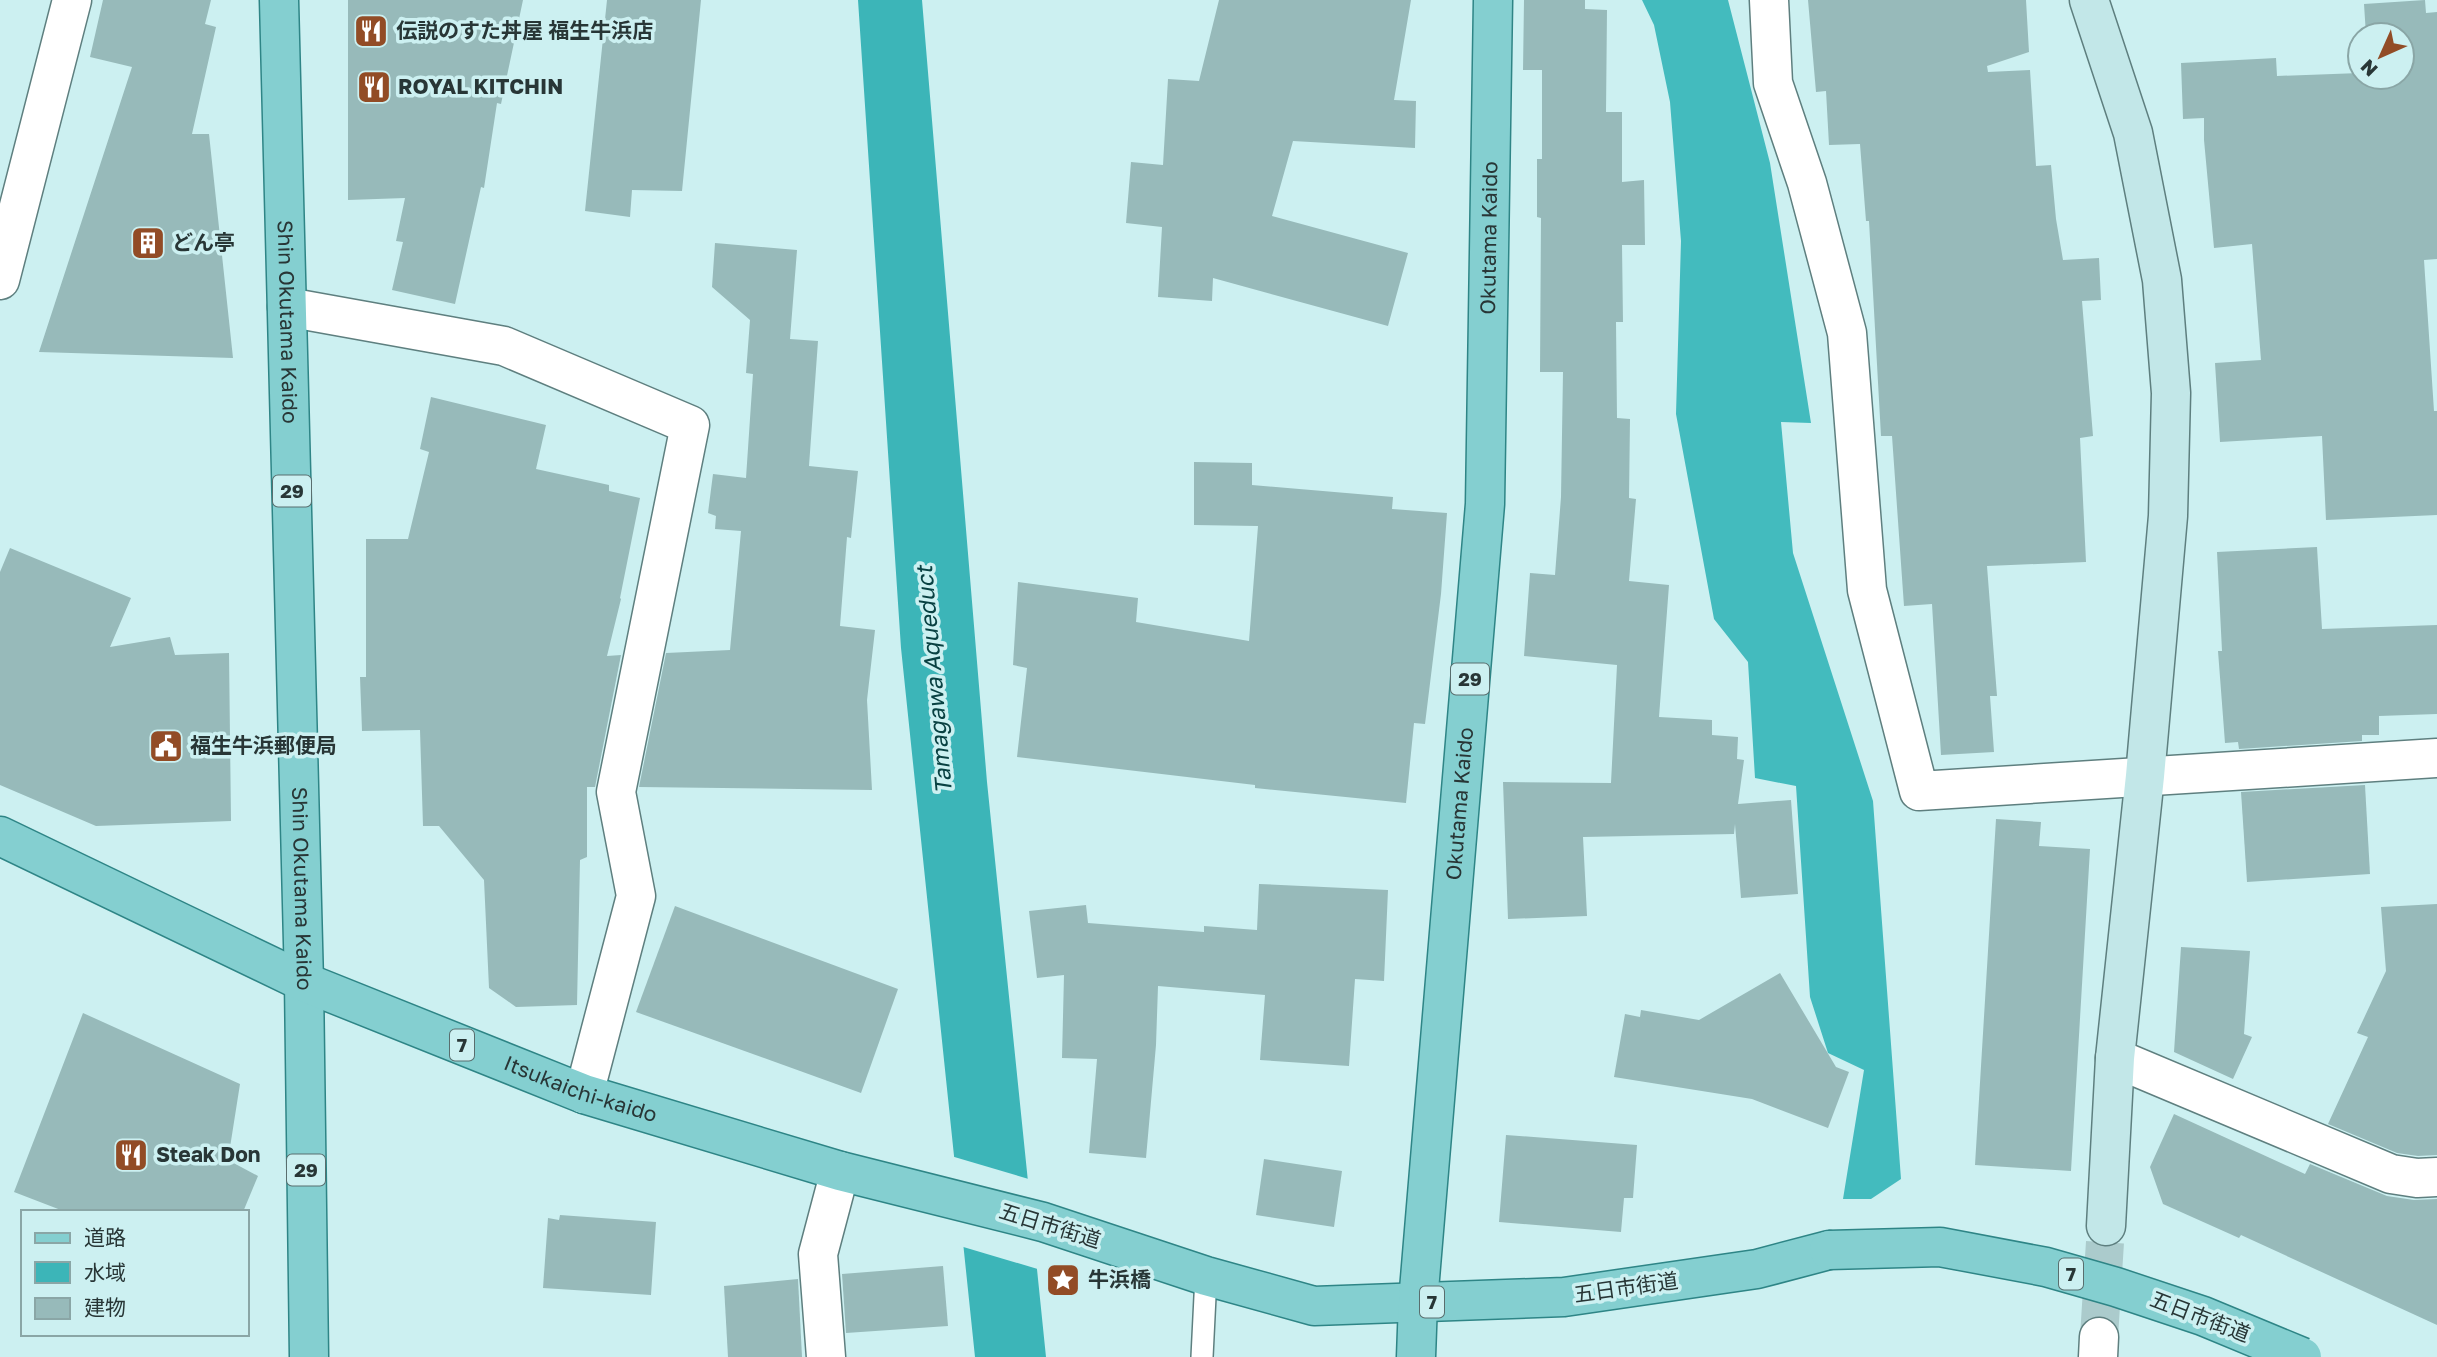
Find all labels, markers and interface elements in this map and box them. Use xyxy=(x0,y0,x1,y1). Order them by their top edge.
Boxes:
restaurant icon: 伝説のすた丼屋 福生牛浜店 xyxy=(352,12,390,50)
place label: 伝説のすた丼屋 福生牛浜店 xyxy=(396,17,653,43)
north arrow xyxy=(2346,21,2416,91)
text: N xyxy=(2355,55,2382,82)
restaurant icon: ROYAL KITCHIN xyxy=(355,68,393,106)
place label: ROYAL KITCHIN xyxy=(398,73,563,99)
street label: Okutama Kaido xyxy=(1474,161,1502,315)
street label: Shin Okutama Kaido xyxy=(273,220,304,424)
building icon: どん亭 xyxy=(129,224,167,262)
place label: どん亭 xyxy=(172,229,235,255)
road number: 29 xyxy=(273,476,311,506)
water label: Tamagawa Aqueduct xyxy=(909,563,957,795)
road number: 29 xyxy=(1451,664,1489,694)
street label: Okutama Kaido xyxy=(1439,726,1478,881)
public building icon: 福生牛浜郵便局 xyxy=(147,727,185,765)
place label: 福生牛浜郵便局 xyxy=(190,732,337,758)
street label: Shin Okutama Kaido xyxy=(287,787,318,991)
road number: 7 xyxy=(450,1030,474,1060)
street label: Itsukaichi-kaido xyxy=(500,1049,660,1127)
restaurant icon: Steak Don xyxy=(112,1136,150,1174)
place label: Steak Don xyxy=(156,1141,261,1167)
road number: 29 xyxy=(287,1154,325,1186)
street label: 五日市街道 xyxy=(996,1197,1104,1253)
legend xyxy=(21,1210,248,1336)
text: 道路 xyxy=(84,1224,126,1250)
road number: 7 xyxy=(2059,1258,2083,1290)
text: 水域 xyxy=(84,1259,126,1285)
place icon: 牛浜橋 xyxy=(1044,1261,1082,1299)
place label: 牛浜橋 xyxy=(1088,1266,1151,1292)
street label: 五日市街道 xyxy=(1572,1267,1680,1307)
street label: 五日市街道 xyxy=(2147,1285,2254,1347)
road number: 7 xyxy=(1420,1286,1444,1318)
text: 建物 xyxy=(84,1294,126,1320)

